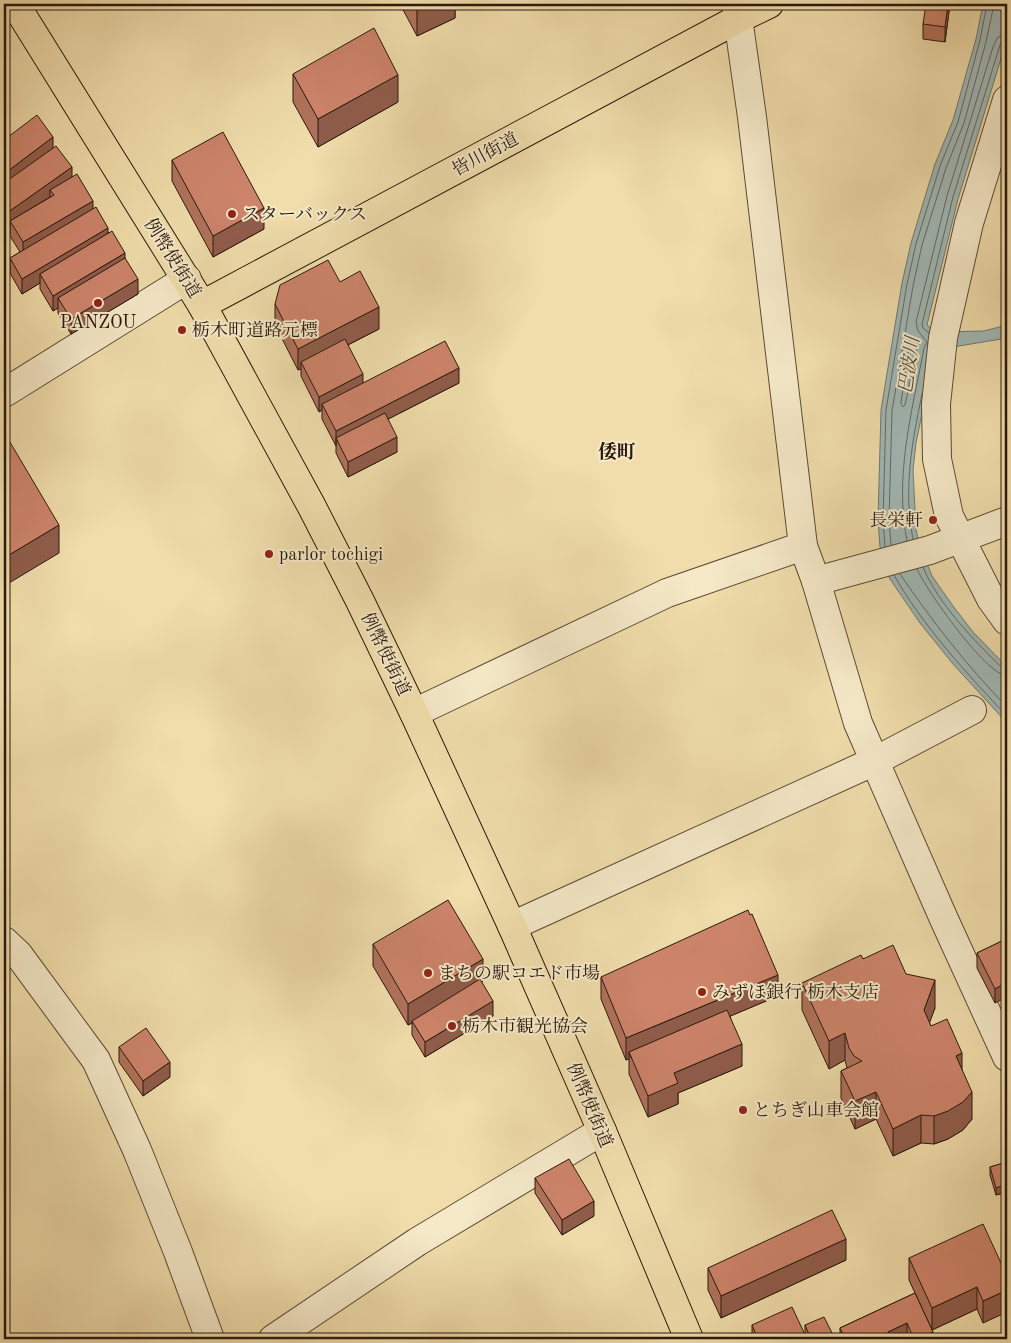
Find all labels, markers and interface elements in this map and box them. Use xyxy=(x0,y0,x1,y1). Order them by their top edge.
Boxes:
street label: 皆川街道 xyxy=(449,128,521,180)
place label: スターバックス xyxy=(242,206,367,224)
marker: スターバックス xyxy=(226,208,238,220)
street label: 例幣使街道 xyxy=(141,215,205,301)
marker: PANZOU xyxy=(92,297,104,309)
place label: PANZOU xyxy=(60,314,136,332)
place label: 栃木町道路元標 xyxy=(192,320,318,340)
marker: 栃木町道路元標 xyxy=(176,324,188,336)
water label: 巴波川 xyxy=(895,334,924,395)
district label: 倭町 xyxy=(598,441,636,463)
place label: 長栄軒 xyxy=(869,510,923,530)
marker: 長栄軒 xyxy=(927,514,939,526)
place label: parlor tochigi xyxy=(279,546,383,564)
marker: parlor tochigi xyxy=(263,548,275,560)
street label: 例幣使街道 xyxy=(357,609,415,699)
place label: まちの駅コエド市場 xyxy=(438,963,600,983)
marker: まちの駅コエド市場 xyxy=(422,967,434,979)
place label: みずほ銀行 栃木支店 xyxy=(712,982,879,1002)
marker: みずほ銀行 栃木支店 xyxy=(696,986,708,998)
place label: 栃木市観光協会 xyxy=(462,1016,588,1036)
marker: 栃木市観光協会 xyxy=(446,1020,458,1032)
street label: 例幣使街道 xyxy=(563,1060,617,1150)
place label: とちぎ山車会館 xyxy=(753,1100,879,1120)
marker: とちぎ山車会館 xyxy=(737,1104,749,1116)

